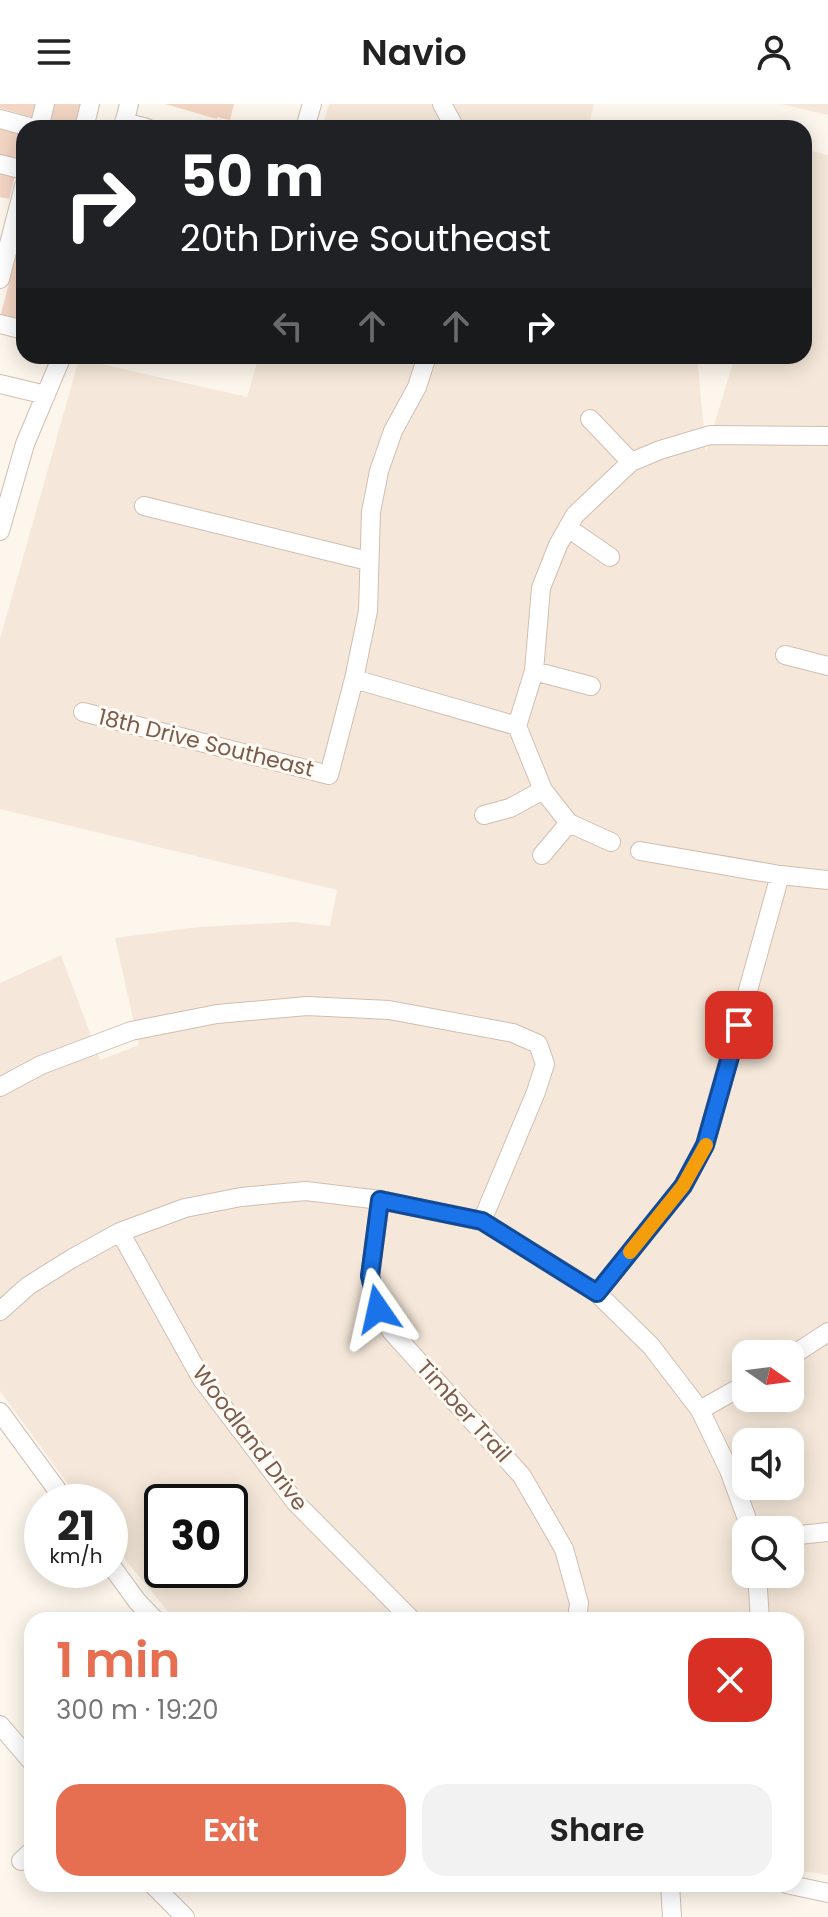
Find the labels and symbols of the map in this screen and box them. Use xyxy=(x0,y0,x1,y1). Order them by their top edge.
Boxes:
street label: 18th Drive Southeast xyxy=(95,701,317,785)
pin xyxy=(705,991,773,1059)
position arrow xyxy=(336,1267,420,1351)
north arrow xyxy=(732,1340,804,1412)
street label: Timber Trail xyxy=(410,1353,518,1469)
street label: Woodland Drive xyxy=(185,1359,315,1517)
speed limit sign: 30 xyxy=(144,1484,248,1588)

